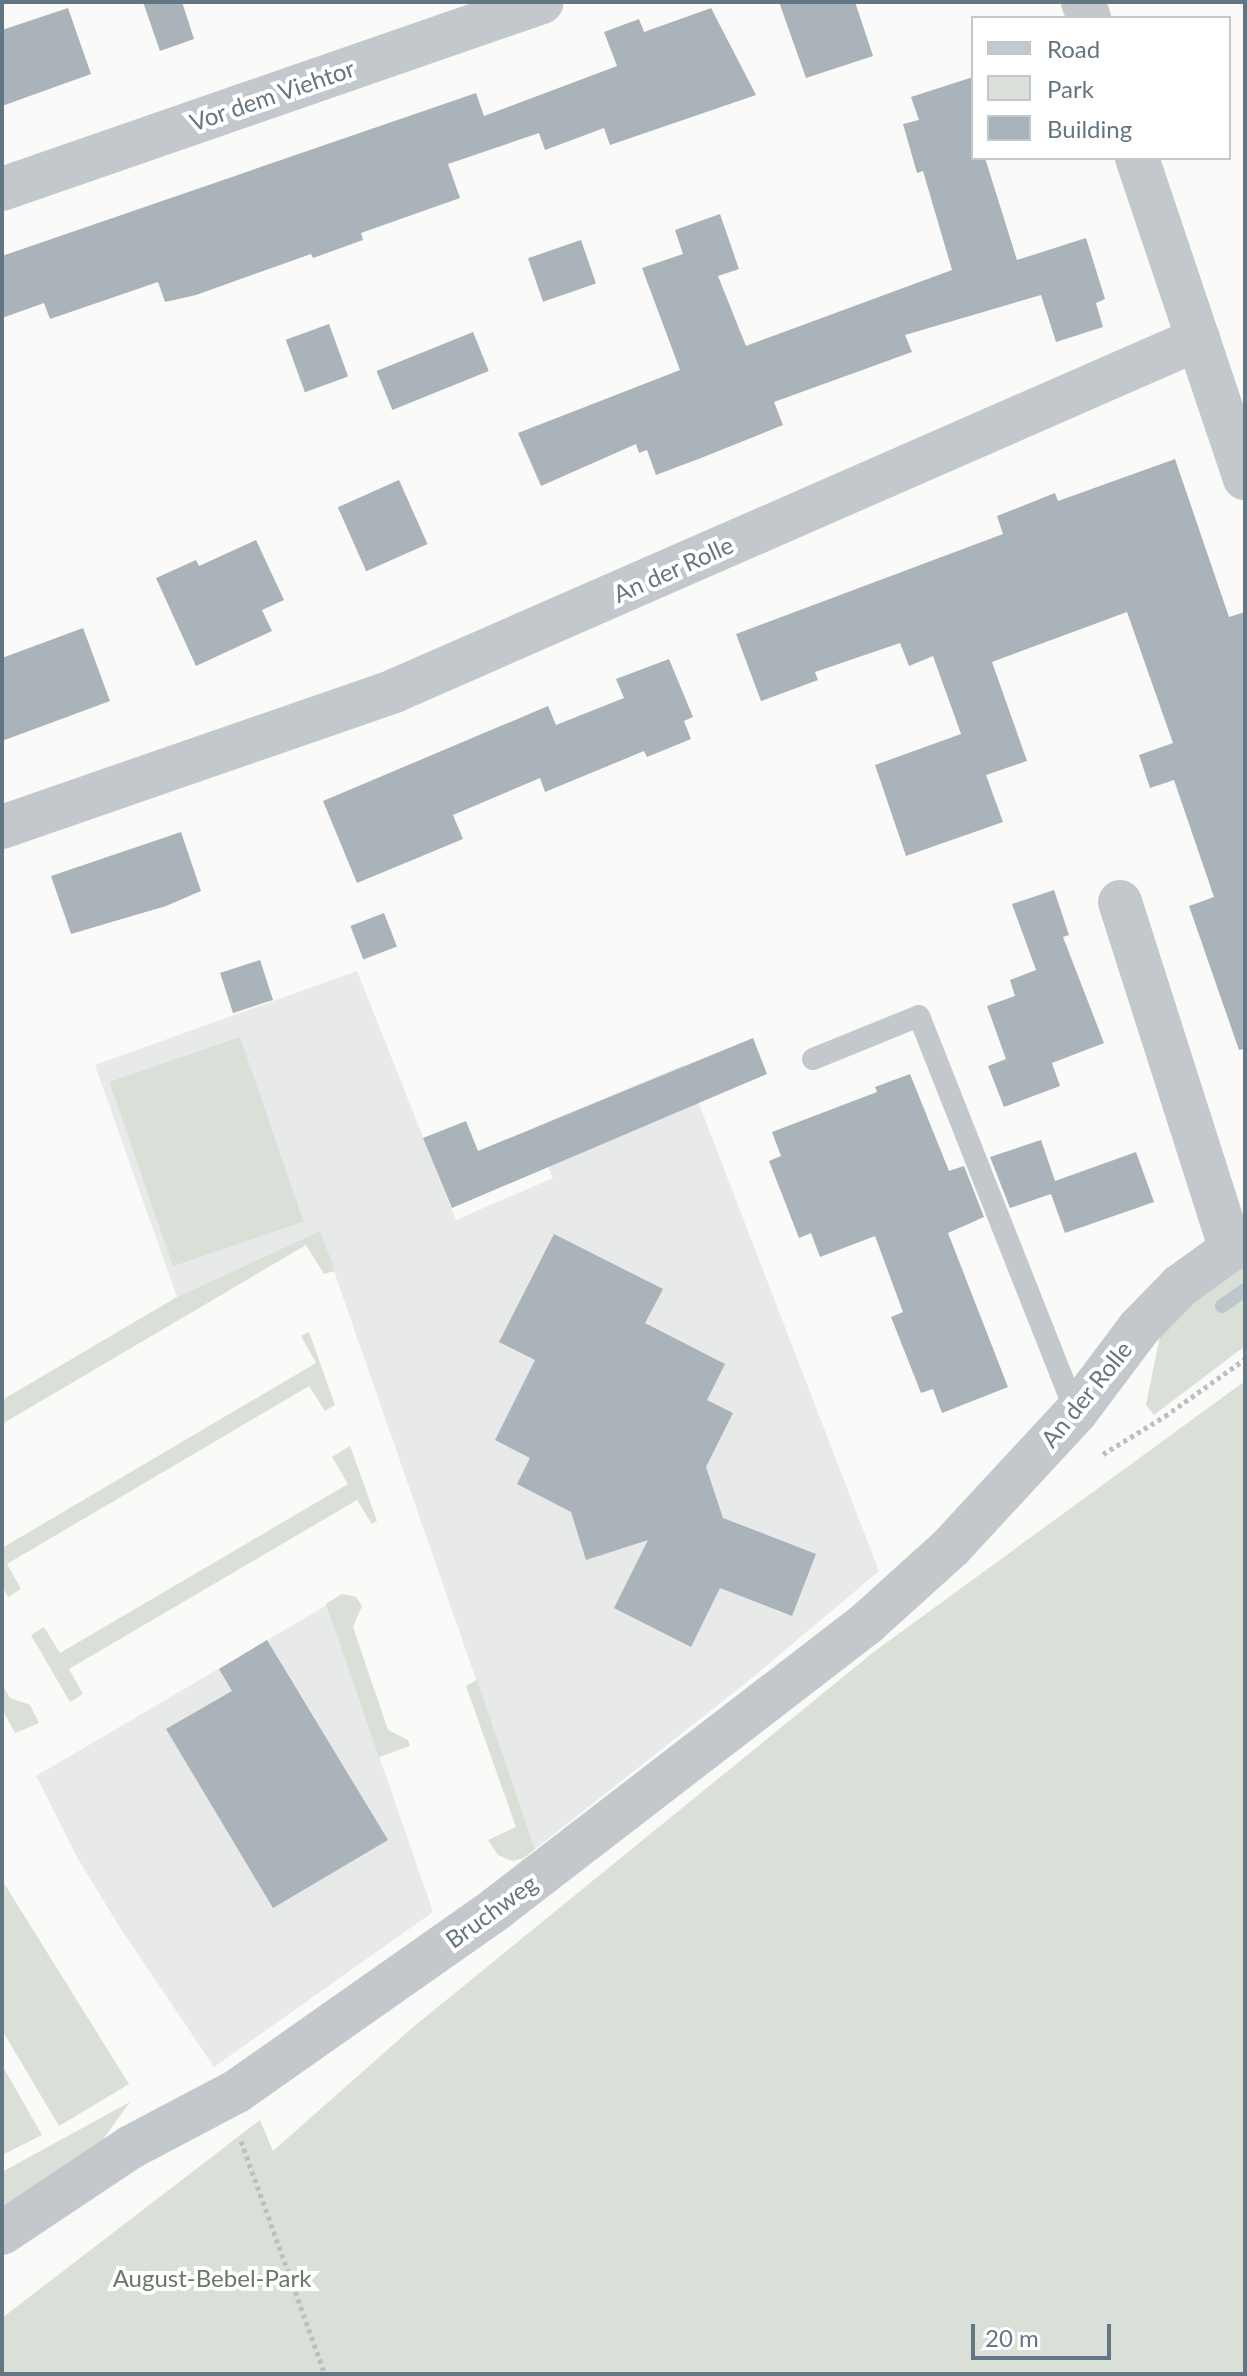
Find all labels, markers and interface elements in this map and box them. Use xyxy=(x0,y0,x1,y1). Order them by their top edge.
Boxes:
legend xyxy=(971,16,1231,160)
text: Road xyxy=(1047,34,1100,63)
street label: Vor dem Viehtor xyxy=(185,53,359,137)
text: Park xyxy=(1047,74,1094,103)
text: Building xyxy=(1047,114,1132,143)
street label: An der Rolle xyxy=(608,530,738,608)
street label: An der Rolle xyxy=(1034,1335,1138,1453)
street label: Bruchweg xyxy=(440,1868,542,1954)
park label: August-Bebel-Park xyxy=(113,2264,311,2292)
scale bar xyxy=(975,2308,1115,2358)
text: 20 m xyxy=(985,2323,1039,2352)

